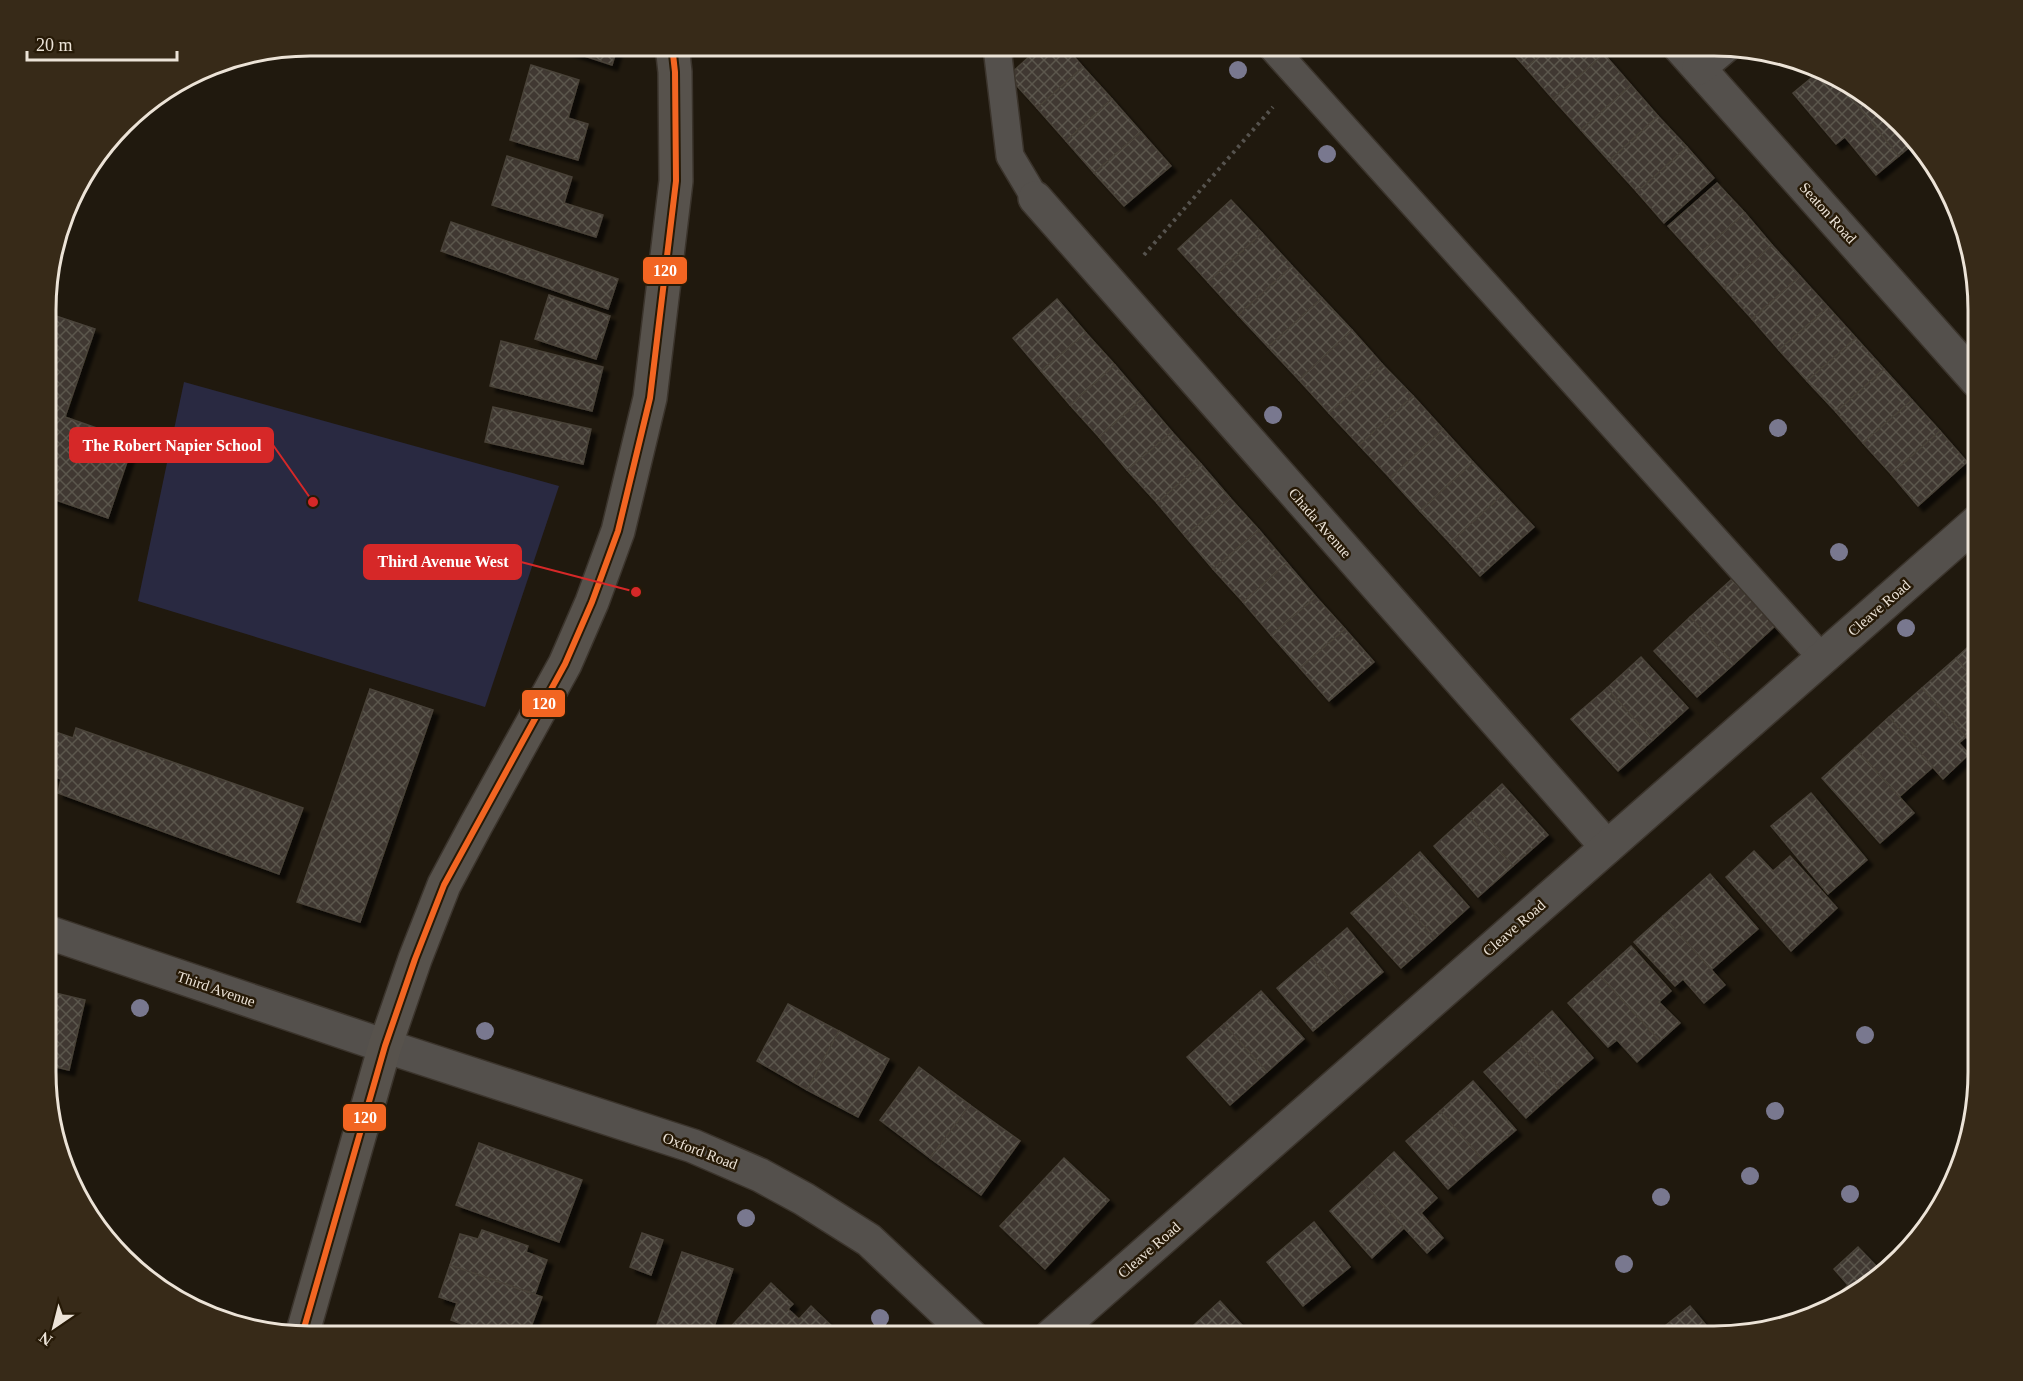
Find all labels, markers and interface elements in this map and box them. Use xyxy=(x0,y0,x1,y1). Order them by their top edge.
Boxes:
scale bar xyxy=(27,24,177,62)
text: 20 m xyxy=(36,35,73,55)
street label: Seaton Road xyxy=(1797,179,1860,247)
line badge: 120 xyxy=(642,256,688,285)
text: 120 xyxy=(653,262,677,279)
callout: The Robert Napier School xyxy=(70,428,273,462)
text: The Robert Napier School xyxy=(83,437,262,455)
street label: Chada Avenue xyxy=(1285,485,1355,561)
callout: Third Avenue West xyxy=(364,545,521,579)
text: Third Avenue West xyxy=(378,553,509,570)
street label: Cleave Road xyxy=(1845,576,1914,639)
line badge: 120 xyxy=(521,689,566,718)
text: 120 xyxy=(532,695,556,712)
street label: Cleave Road xyxy=(1480,896,1549,959)
street label: Third Avenue xyxy=(175,968,258,1010)
line badge: 120 xyxy=(342,1103,387,1132)
text: 120 xyxy=(353,1109,377,1126)
street label: Oxford Road xyxy=(660,1129,740,1173)
street label: Cleave Road xyxy=(1115,1218,1184,1281)
north arrow xyxy=(24,1297,84,1357)
text: N xyxy=(36,1328,55,1349)

